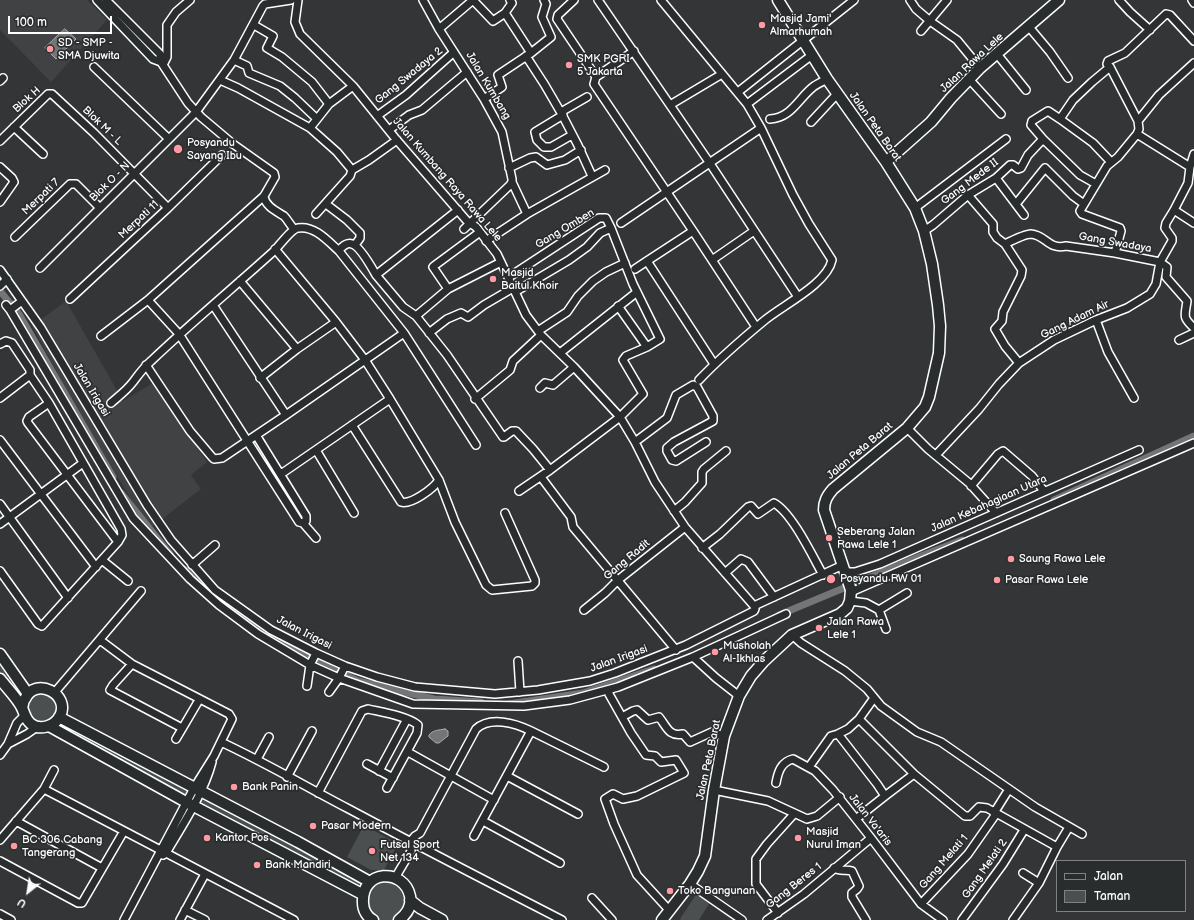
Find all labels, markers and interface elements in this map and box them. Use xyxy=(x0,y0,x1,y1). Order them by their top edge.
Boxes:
scale bar xyxy=(10,8,114,34)
place label: Masjid Jami' Almarhumah xyxy=(770,12,832,38)
text: 100 m xyxy=(15,15,47,30)
marker: Masjid Jami' Almarhumah xyxy=(757,20,767,30)
street label: Jalan Rawa Lele xyxy=(938,30,1006,96)
place label: SD - SMP - SMA Djuwita xyxy=(58,36,120,62)
marker: SD - SMP - SMA Djuwita xyxy=(45,44,55,54)
street label: Gang Swadaya 2 xyxy=(373,45,445,107)
street label: Jalan Kumbang xyxy=(463,50,513,122)
place label: SMK PGRI 5 Jakarta xyxy=(577,52,630,78)
marker: SMK PGRI 5 Jakarta xyxy=(564,60,574,70)
street label: Blok H xyxy=(10,84,44,116)
street label: Jalan Peta Barat xyxy=(846,90,904,164)
street label: Blok M - L xyxy=(79,104,125,148)
street label: Jalan Kumbang Raya Rawa Lele xyxy=(390,115,504,245)
place label: Posyandu Sayang Ibu xyxy=(187,136,242,162)
marker: Posyandu Sayang Ibu xyxy=(172,143,184,155)
street label: Gang Mede II xyxy=(939,156,1001,208)
street label: Blok O - N xyxy=(87,159,133,205)
street label: Merpati 7 xyxy=(20,176,62,218)
street label: Merpati 11 xyxy=(116,198,162,242)
street label: Gang Omben xyxy=(533,206,597,252)
street label: Gang Swadaya xyxy=(1078,230,1152,256)
place label: Masjid Baitul Khoir xyxy=(501,266,558,292)
marker: Masjid Baitul Khoir xyxy=(488,274,498,284)
street label: Gang Adam Air xyxy=(1039,298,1111,342)
street label: Jalan Irigasi xyxy=(70,361,112,419)
street label: Jalan Peta Barat xyxy=(824,420,896,482)
street label: Jalan Kebahagiaan Utara xyxy=(929,472,1049,536)
place label: Seberang Jalan Rawa Lele 1 xyxy=(837,525,915,551)
marker: Seberang Jalan Rawa Lele 1 xyxy=(824,533,834,543)
street label: Gang Radit xyxy=(601,537,653,583)
place label: Saung Rawa Lele xyxy=(1019,552,1105,566)
marker: Saung Rawa Lele xyxy=(1006,554,1016,564)
place label: Posyandu RW 01 xyxy=(840,572,922,586)
marker: Posyandu RW 01 xyxy=(825,573,837,585)
place label: Pasar Rawa Lele xyxy=(1005,573,1088,587)
marker: Pasar Rawa Lele xyxy=(992,575,1002,585)
street label: Jalan Irigasi xyxy=(274,613,334,653)
place label: Jalan Rawa Lele 1 xyxy=(827,615,884,641)
marker: Jalan Rawa Lele 1 xyxy=(814,623,824,633)
place label: Musholah Al-Ikhlas xyxy=(723,639,771,665)
street label: Jalan Irigasi xyxy=(589,643,649,675)
marker: Musholah Al-Ikhlas xyxy=(710,647,720,657)
street label: Jalan Peta Barat xyxy=(694,719,724,801)
place label: Bank Panin xyxy=(242,780,298,794)
marker: Bank Panin xyxy=(229,782,239,792)
street label: Jalan Va'aris xyxy=(846,791,894,849)
place label: Pasar Modern xyxy=(321,819,391,833)
marker: Pasar Modern xyxy=(308,821,318,831)
place label: Masjid Nurul Iman xyxy=(806,825,861,851)
place label: Kantor Pos xyxy=(215,831,269,845)
street label: Gang Melati 1 xyxy=(917,832,971,892)
place label: BC 306 Cabang Tangerang xyxy=(22,833,102,859)
marker: Kantor Pos xyxy=(202,833,212,843)
marker: Masjid Nurul Iman xyxy=(793,833,803,843)
street label: Gang Melati 2 xyxy=(960,837,1010,901)
place label: Futsal Sport Net 134 xyxy=(380,838,440,864)
marker: BC 306 Cabang Tangerang xyxy=(9,841,19,851)
marker: Futsal Sport Net 134 xyxy=(367,846,377,856)
place label: Bank Mandiri xyxy=(265,858,331,872)
marker: Bank Mandiri xyxy=(252,860,262,870)
street label: Gang Beres 1 xyxy=(764,860,824,912)
legend xyxy=(1056,860,1186,912)
text: Jalan xyxy=(1094,869,1123,884)
north arrow xyxy=(8,872,48,912)
place label: Toko Bangunan xyxy=(678,884,755,898)
marker: Toko Bangunan xyxy=(665,886,675,896)
text: Taman xyxy=(1094,889,1130,904)
text: U xyxy=(15,895,28,910)

